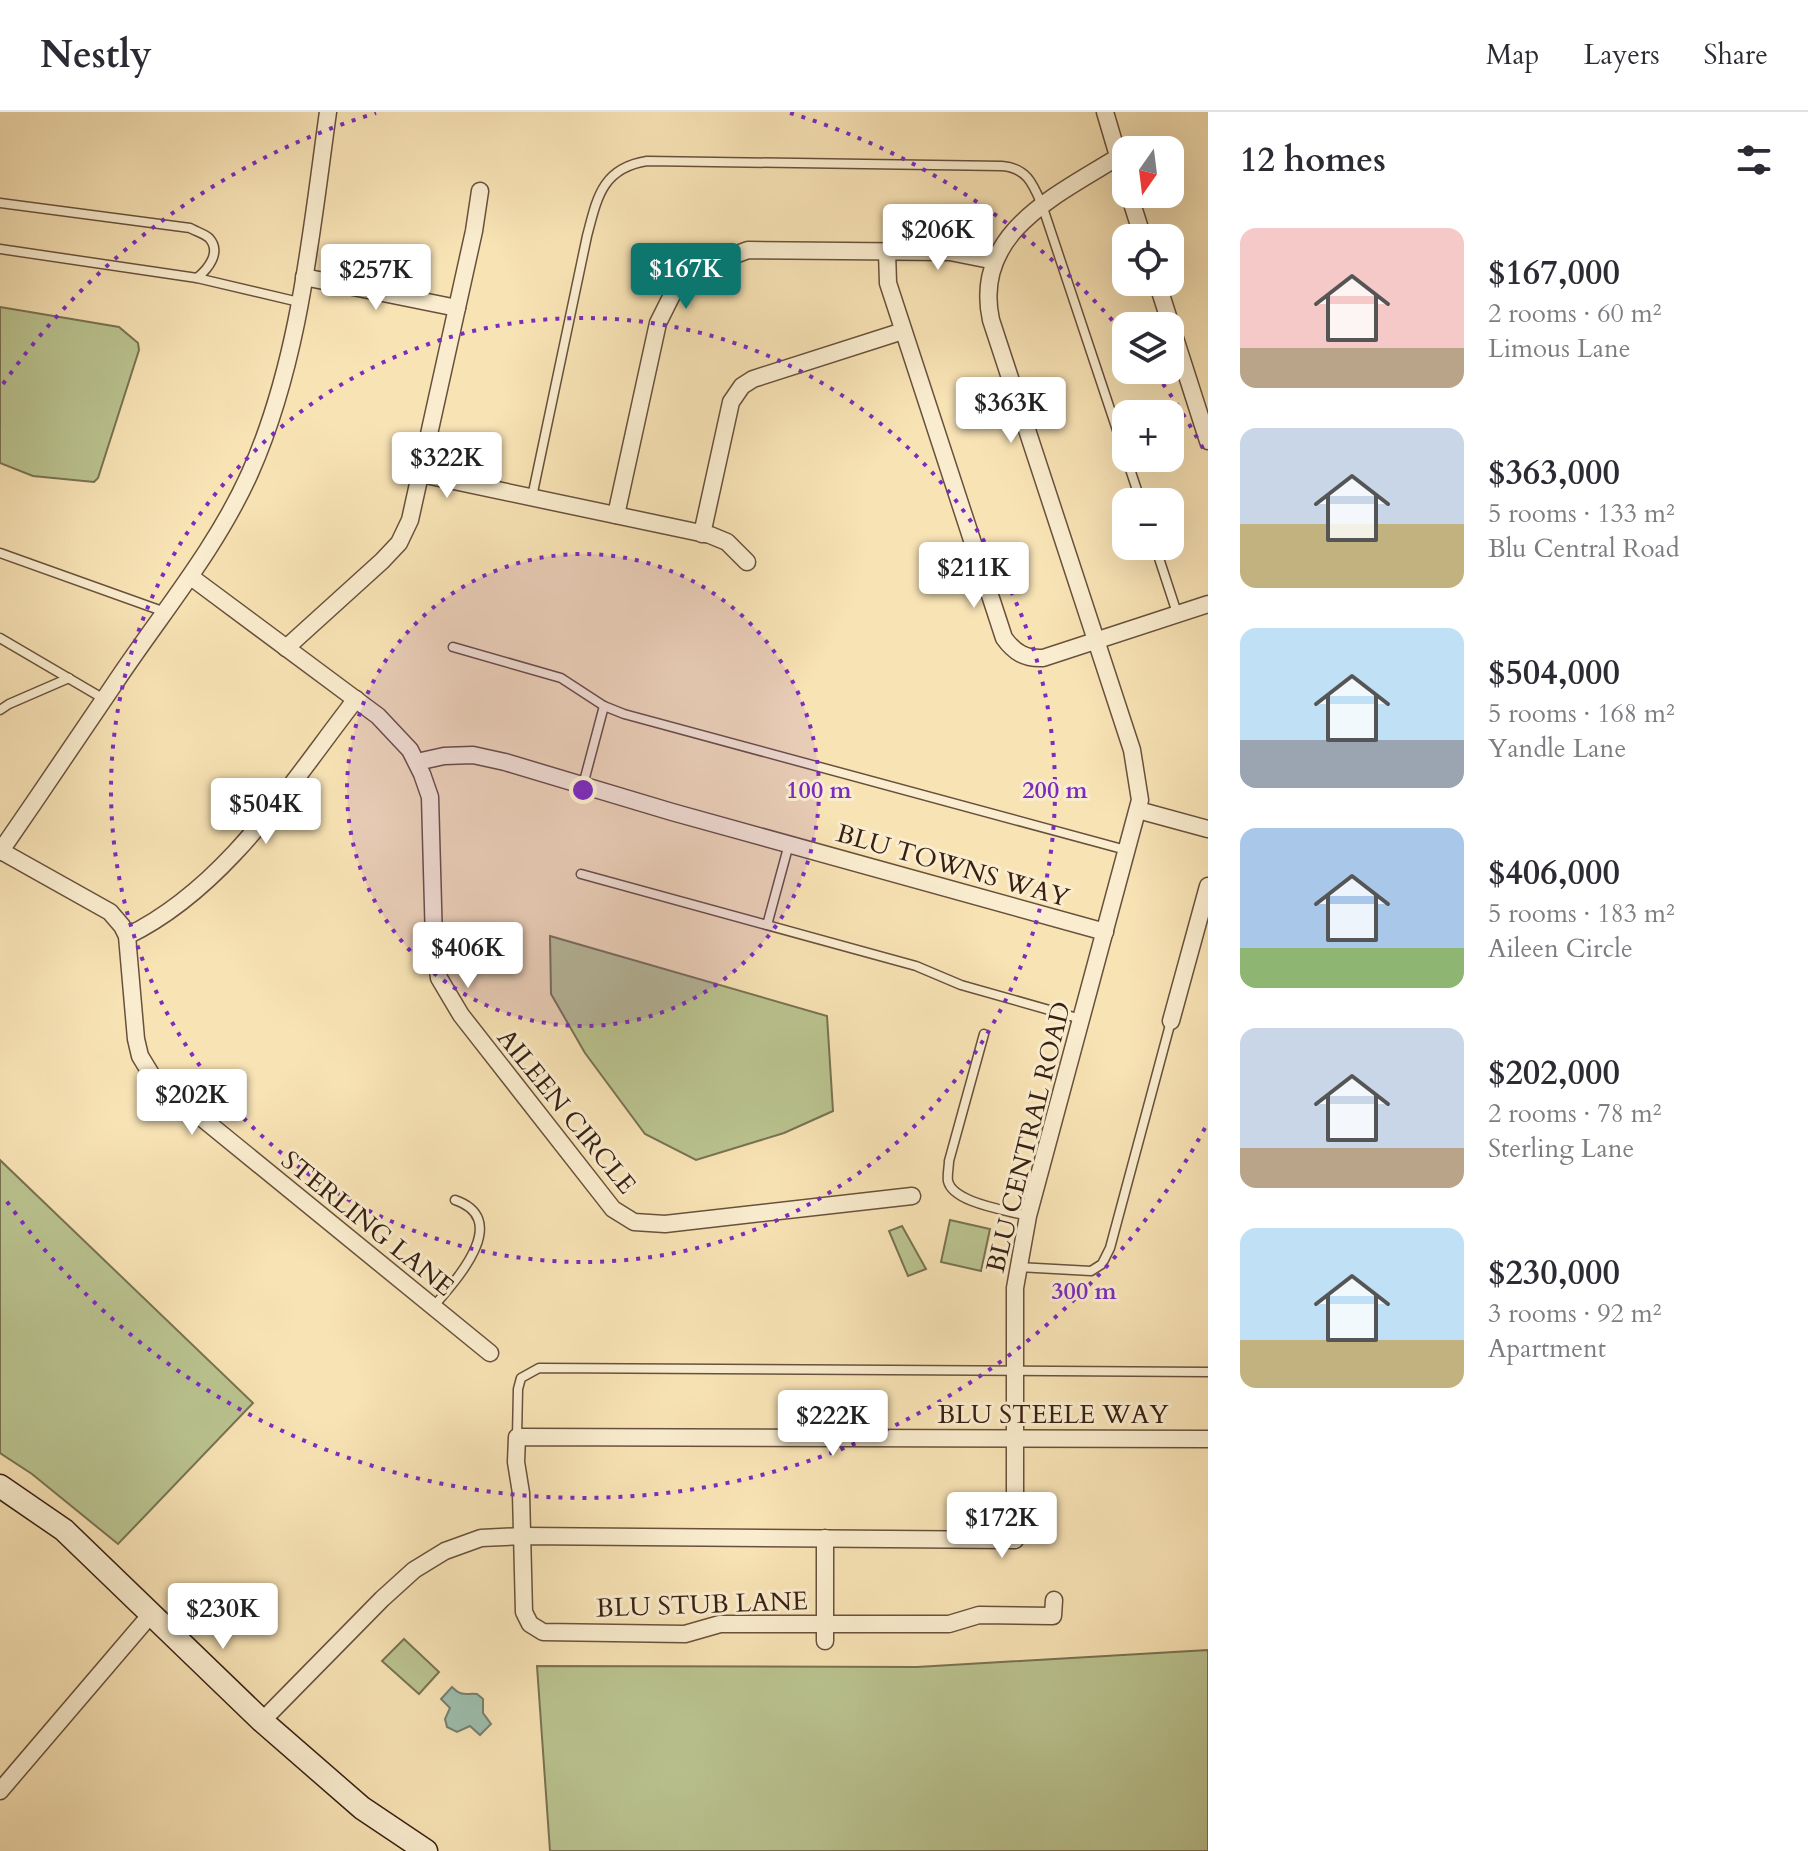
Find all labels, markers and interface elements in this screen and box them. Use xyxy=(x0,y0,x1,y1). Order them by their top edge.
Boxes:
text: Nestly xyxy=(40,29,152,81)
text: Map xyxy=(1486,36,1539,74)
text: Layers xyxy=(1583,36,1660,74)
text: Share xyxy=(1704,36,1768,74)
north arrow xyxy=(1112,136,1184,208)
map controls xyxy=(1112,136,1184,560)
text: 12 homes xyxy=(1240,137,1386,183)
icon: filters xyxy=(1732,138,1776,182)
pin: $206K xyxy=(882,204,994,272)
text: $206K xyxy=(901,212,975,247)
button: locate xyxy=(1112,224,1184,296)
pin: $167K xyxy=(630,243,742,311)
pin: $257K xyxy=(320,244,432,312)
text: $167,000 xyxy=(1488,250,1620,296)
text: $167K xyxy=(649,251,723,286)
text: $257K xyxy=(339,252,413,287)
icon: home xyxy=(1304,260,1400,356)
text: 2 rooms · 60 m² xyxy=(1488,296,1661,331)
button: layers xyxy=(1112,312,1184,384)
text: Limous Lane xyxy=(1488,331,1631,366)
pin: $363K xyxy=(955,377,1067,445)
text: $363K xyxy=(974,385,1048,420)
button: + xyxy=(1112,400,1184,472)
pin: $322K xyxy=(391,432,503,500)
text: $322K xyxy=(410,440,484,475)
text: $363,000 xyxy=(1488,450,1620,496)
icon: home xyxy=(1304,460,1400,556)
button: − xyxy=(1112,488,1184,560)
text: 5 rooms · 133 m² xyxy=(1488,496,1675,531)
text: Blu Central Road xyxy=(1488,531,1680,566)
pin: $211K xyxy=(918,542,1030,610)
text: $211K xyxy=(937,550,1011,585)
text: $504,000 xyxy=(1488,650,1620,696)
icon: home xyxy=(1304,660,1400,756)
text: 5 rooms · 168 m² xyxy=(1488,696,1675,731)
text: Yandle Lane xyxy=(1488,731,1626,766)
text: 100 m xyxy=(786,774,853,807)
text: 200 m xyxy=(1022,774,1089,807)
centre of rings xyxy=(569,776,597,804)
pin: $504K xyxy=(210,778,322,846)
text: $504K xyxy=(229,786,303,821)
street label: BLU TOWNS WAY xyxy=(832,815,1074,916)
text: $406,000 xyxy=(1488,850,1620,896)
icon: home xyxy=(1304,860,1400,956)
text: 5 rooms · 183 m² xyxy=(1488,896,1675,931)
pin: $406K xyxy=(412,922,524,990)
text: $406K xyxy=(431,930,505,965)
text: Aileen Circle xyxy=(1488,931,1633,966)
street label: BLU CENTRAL ROAD xyxy=(978,998,1079,1276)
street label: AILEEN CIRCLE xyxy=(489,1022,644,1201)
text: $202,000 xyxy=(1488,1050,1620,1096)
icon: home xyxy=(1304,1060,1400,1156)
pin: $202K xyxy=(136,1069,248,1137)
text: $202K xyxy=(155,1077,229,1112)
text: 2 rooms · 78 m² xyxy=(1488,1096,1661,1131)
text: Sterling Lane xyxy=(1488,1131,1634,1166)
street label: STERLING LANE xyxy=(274,1143,461,1304)
text: $230,000 xyxy=(1488,1250,1620,1296)
icon: home xyxy=(1304,1260,1400,1356)
text: 300 m xyxy=(1051,1275,1118,1308)
text: 3 rooms · 92 m² xyxy=(1488,1296,1661,1331)
text: Apartment xyxy=(1488,1331,1606,1366)
pin: $222K xyxy=(777,1390,889,1458)
street label: BLU STEELE WAY xyxy=(937,1397,1169,1432)
text: $222K xyxy=(796,1398,870,1433)
pin: $172K xyxy=(946,1492,1058,1560)
text: $172K xyxy=(965,1500,1039,1535)
pin: $230K xyxy=(167,1583,279,1651)
street label: BLU STUB LANE xyxy=(595,1583,809,1626)
text: $230K xyxy=(186,1591,260,1626)

